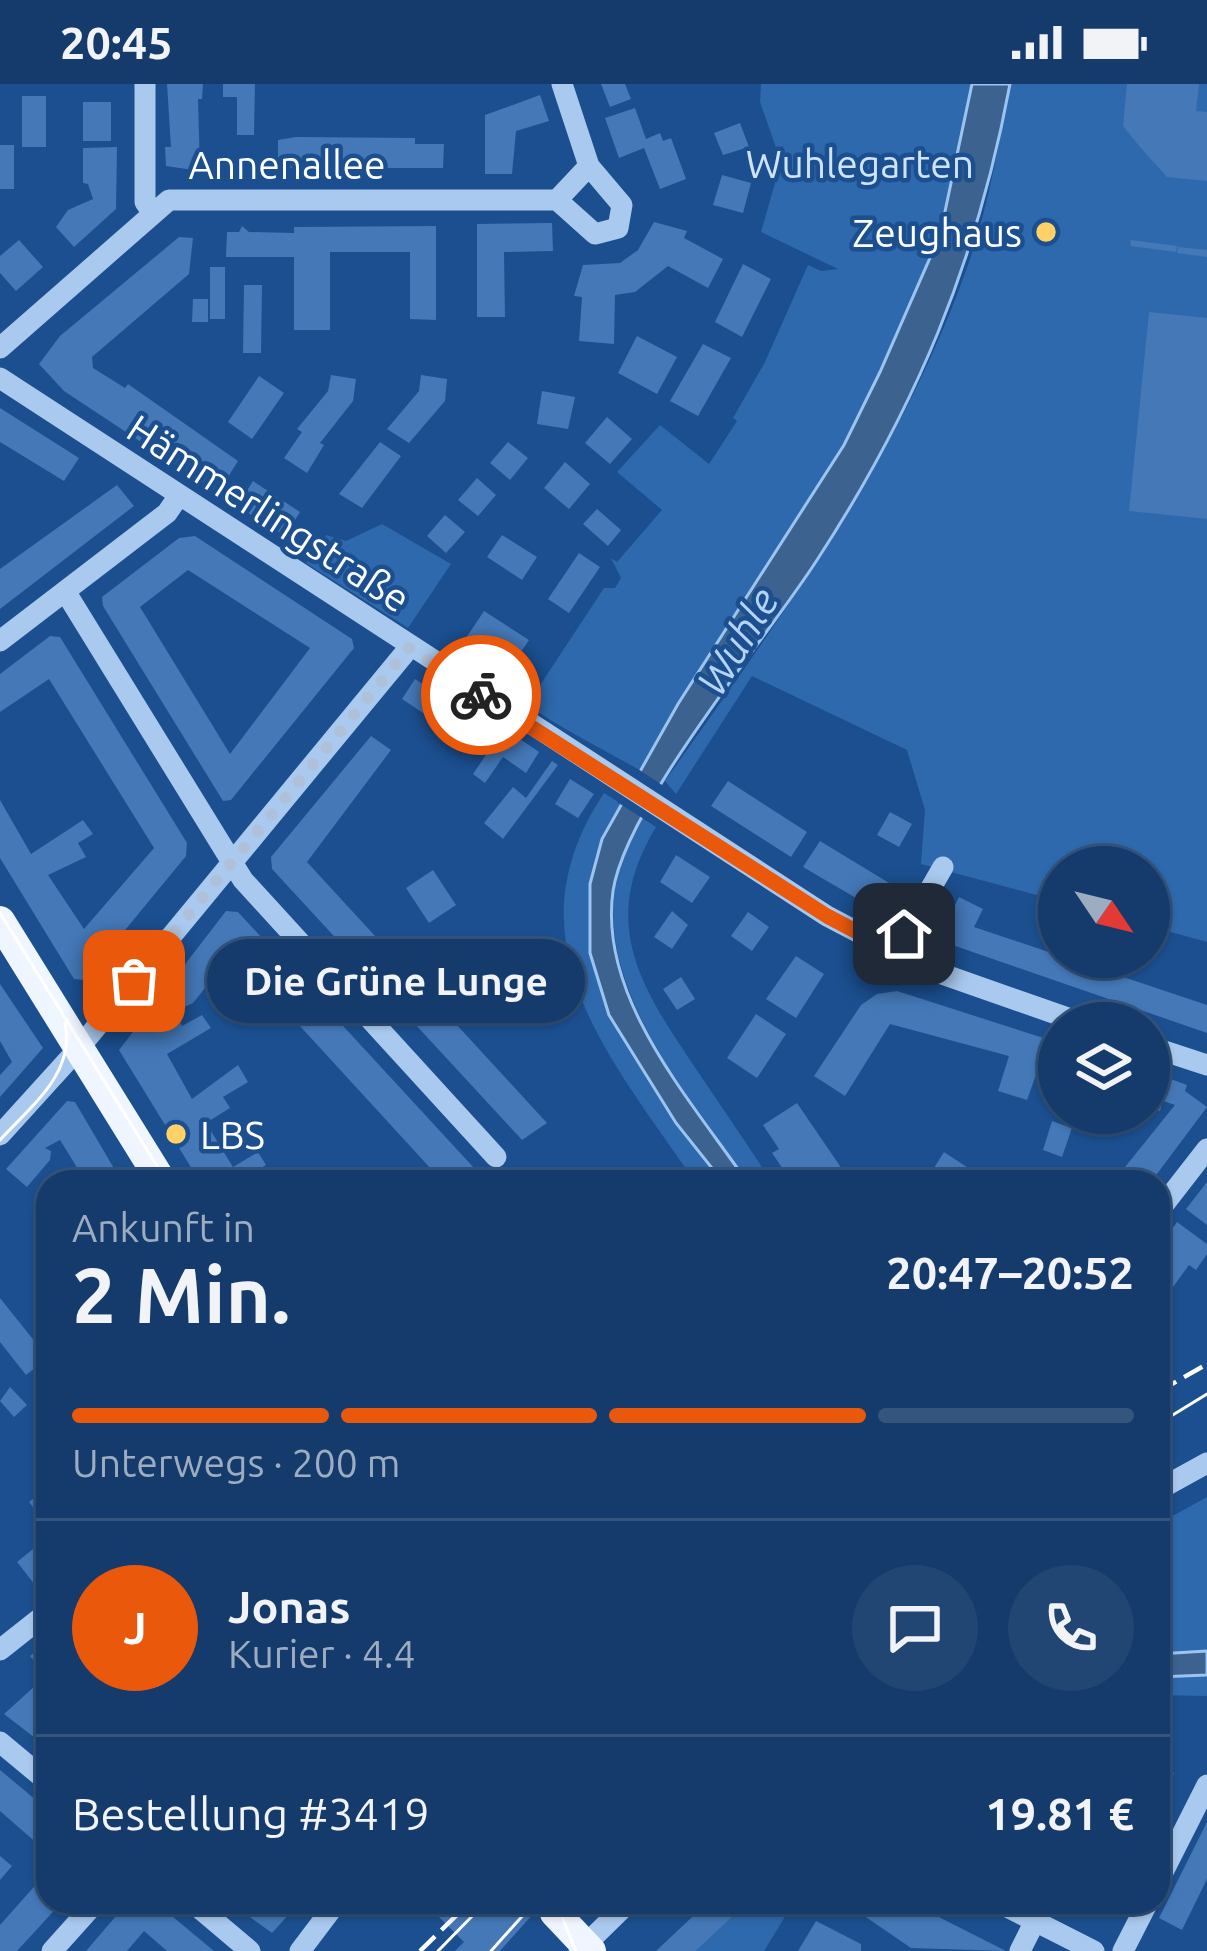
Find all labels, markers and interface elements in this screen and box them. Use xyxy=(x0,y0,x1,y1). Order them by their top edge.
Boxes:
text: 20:45 xyxy=(60,17,173,68)
park label: Wuhlegarten xyxy=(746,142,974,185)
street label: Annenallee xyxy=(188,143,386,186)
place label: Zeughaus xyxy=(852,211,1022,254)
marker: Zeughaus xyxy=(1033,219,1059,245)
street label: Hämmerlingstraße xyxy=(120,406,418,620)
water label: Wuhle xyxy=(687,579,787,703)
courier xyxy=(421,635,541,755)
icon: bike xyxy=(448,662,514,728)
north arrow xyxy=(1038,846,1170,978)
map controls xyxy=(1038,846,1170,1134)
pin xyxy=(853,883,955,985)
icon: home xyxy=(871,901,937,967)
pin xyxy=(83,930,185,1032)
callout: Die Grüne Lunge xyxy=(206,939,584,1023)
icon: bag xyxy=(101,948,167,1014)
text: Die Grüne Lunge xyxy=(244,959,548,1002)
button: layers xyxy=(1038,1002,1170,1134)
place label: LBS xyxy=(200,1113,265,1156)
marker: LBS xyxy=(163,1121,189,1147)
text: Ankunft in xyxy=(72,1206,255,1249)
text: 20:47–20:52 xyxy=(886,1247,1134,1298)
text: 2 Min. xyxy=(72,1250,290,1338)
text: Unterwegs · 200 m xyxy=(72,1441,400,1484)
button: chat xyxy=(852,1565,978,1691)
button: phone xyxy=(1008,1565,1134,1691)
text: Jonas xyxy=(228,1581,351,1632)
text: J xyxy=(123,1602,147,1653)
text: Kurier · 4.4 xyxy=(228,1632,415,1675)
text: Bestellung #3419 xyxy=(72,1788,430,1839)
text: 19.81 € xyxy=(985,1788,1134,1839)

